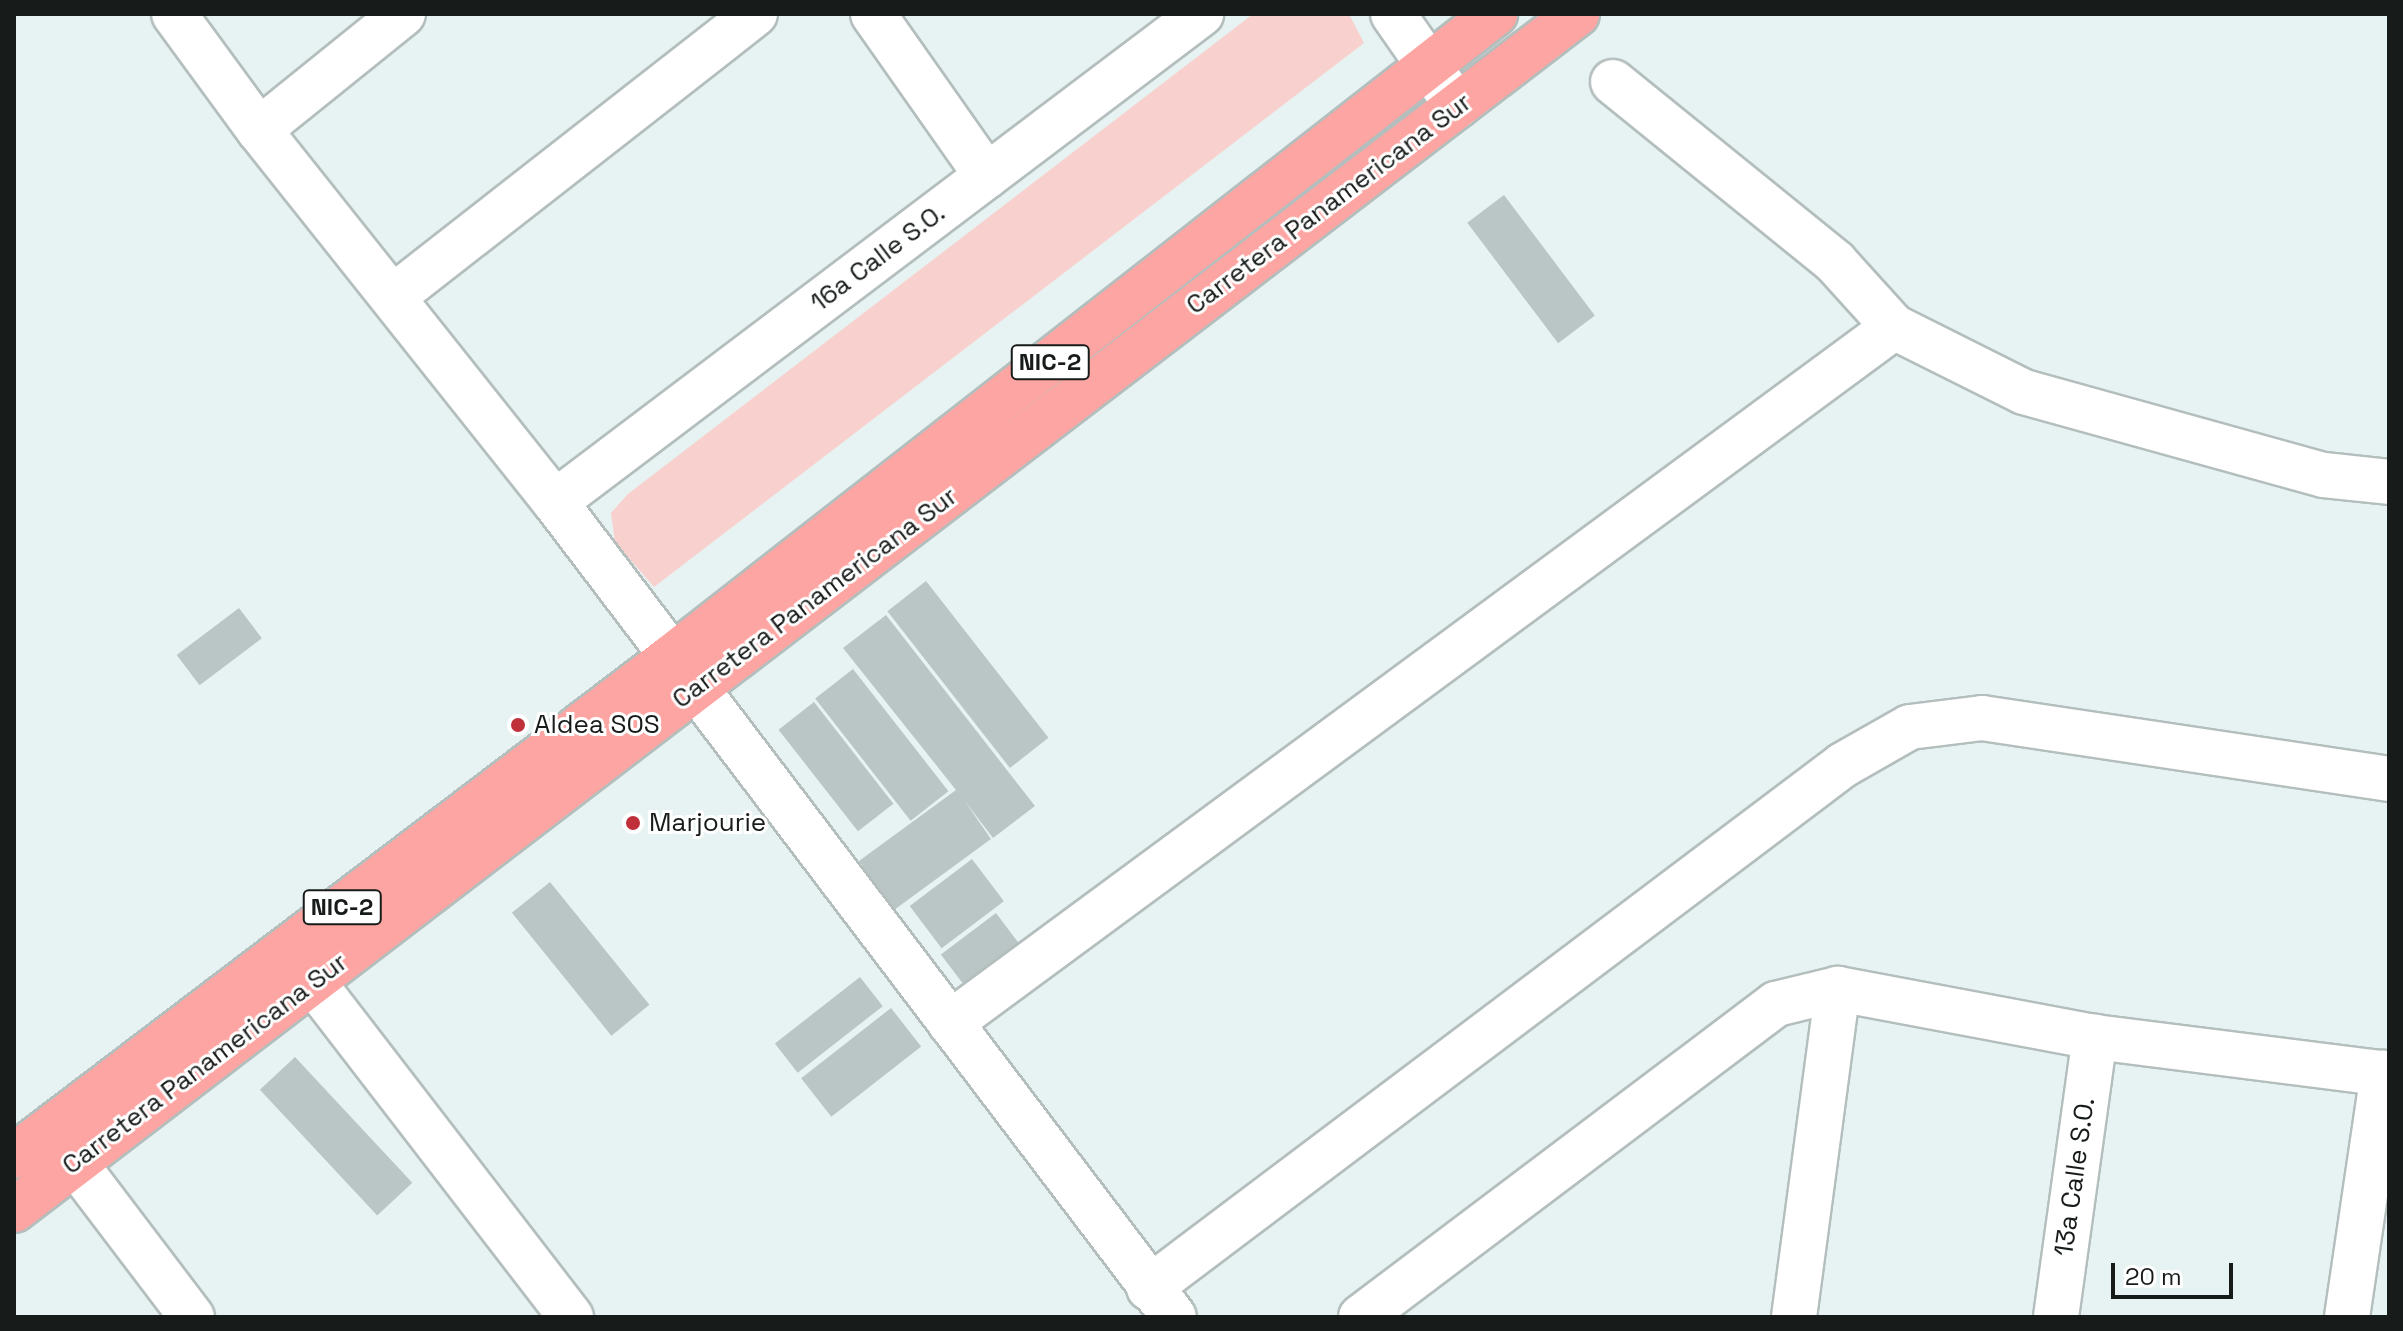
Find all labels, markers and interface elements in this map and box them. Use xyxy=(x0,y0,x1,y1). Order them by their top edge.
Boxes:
street label: Carretera Panamericana Sur xyxy=(1181,87,1477,321)
street label: 16a Calle S.O. xyxy=(805,197,951,319)
road number: NIC-2 xyxy=(1010,342,1090,382)
street label: Carretera Panamericana Sur xyxy=(667,481,963,715)
place label: Aldea SOS xyxy=(534,709,660,741)
marker: Aldea SOS xyxy=(509,716,527,734)
place label: Marjourie xyxy=(649,807,766,839)
marker: Marjourie xyxy=(624,814,642,832)
road number: NIC-2 xyxy=(302,887,382,927)
street label: Carretera Panamericana Sur xyxy=(57,947,353,1181)
street label: 13a Calle S.O. xyxy=(2048,1096,2102,1258)
scale bar xyxy=(2115,1247,2237,1297)
text: 20 m xyxy=(2125,1261,2182,1292)

